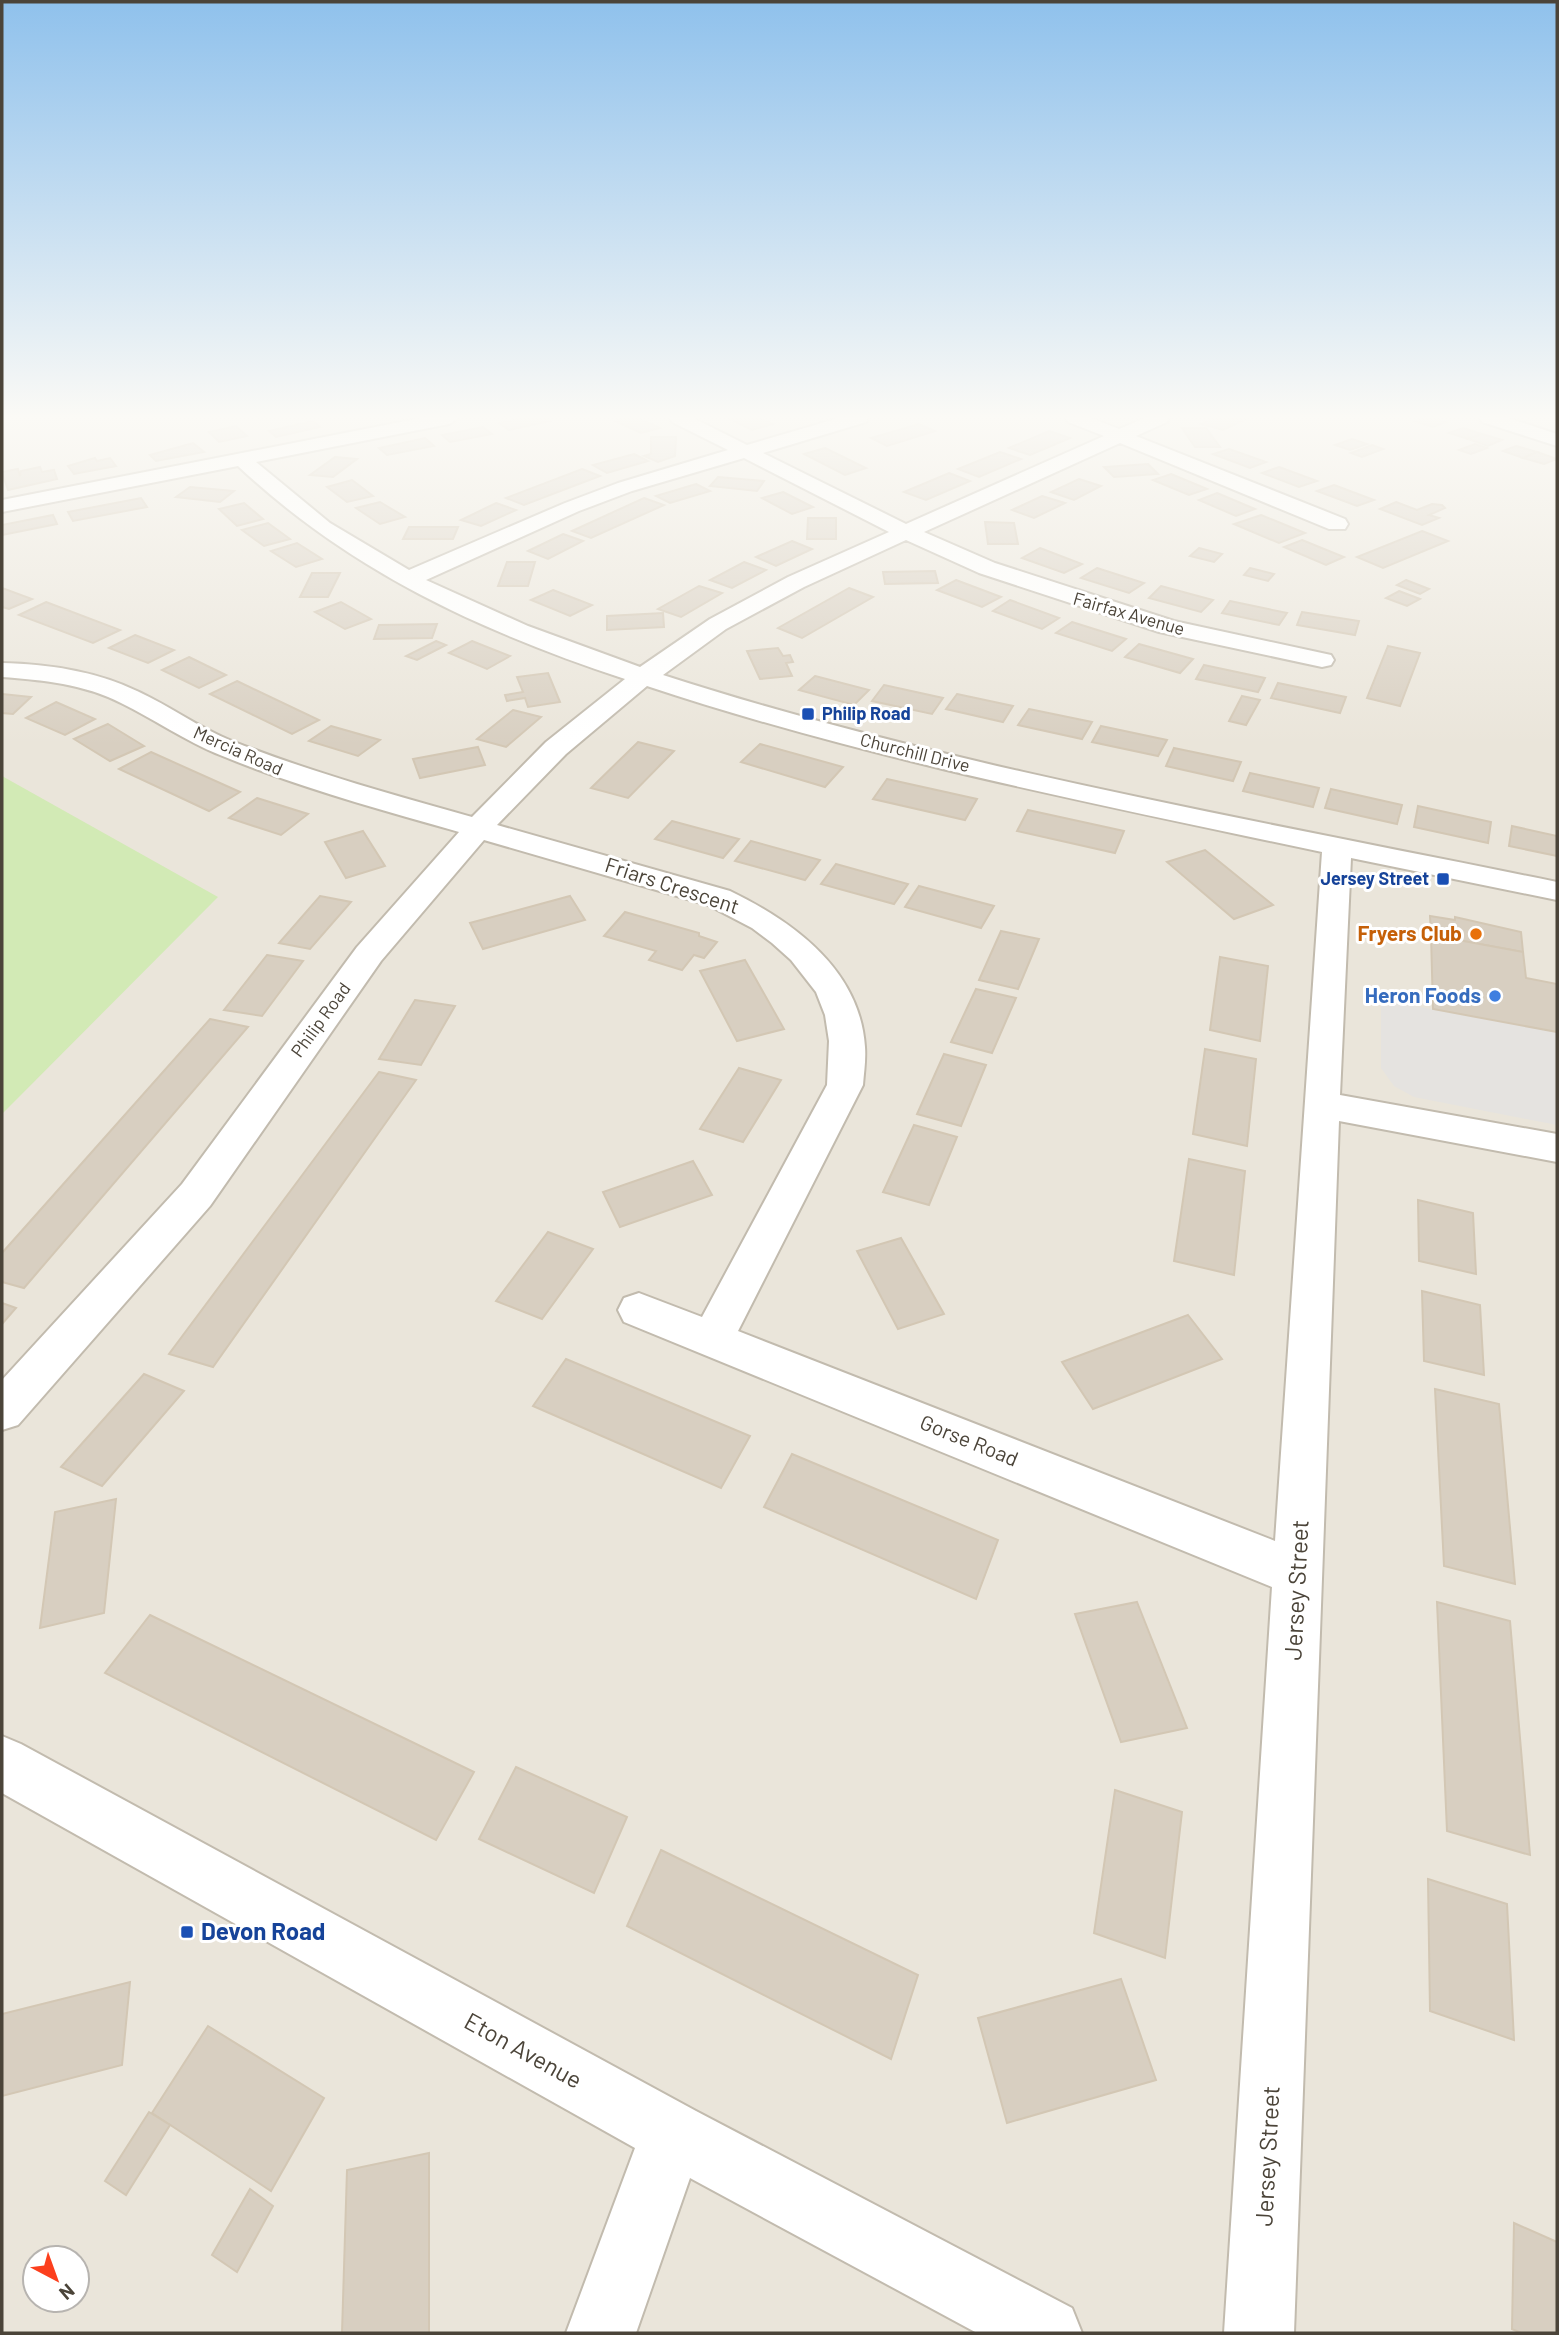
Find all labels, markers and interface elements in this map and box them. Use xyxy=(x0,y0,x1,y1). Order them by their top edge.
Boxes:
street label: Fairfax Avenue xyxy=(1071,587,1188,639)
place label: Philip Road xyxy=(822,702,911,724)
marker: Philip Road xyxy=(800,706,816,722)
street label: Mercia Road xyxy=(190,721,286,780)
street label: Churchill Drive xyxy=(858,728,972,776)
street label: Friars Crescent xyxy=(602,851,743,918)
place label: Jersey Street xyxy=(1320,867,1429,889)
marker: Jersey Street xyxy=(1435,871,1451,887)
place label: Fryers Club xyxy=(1357,920,1462,945)
marker: Fryers Club xyxy=(1468,926,1484,942)
street label: Philip Road xyxy=(286,978,355,1061)
place label: Heron Foods xyxy=(1365,982,1481,1007)
marker: Heron Foods xyxy=(1487,988,1503,1004)
street label: Gorse Road xyxy=(917,1409,1022,1471)
street label: Jersey Street xyxy=(1277,1519,1314,1661)
place label: Devon Road xyxy=(201,1916,325,1945)
marker: Devon Road xyxy=(179,1924,195,1940)
street label: Eton Avenue xyxy=(460,2005,588,2094)
street label: Jersey Street xyxy=(1248,2085,1285,2227)
north arrow xyxy=(21,2244,91,2314)
text: N xyxy=(55,2279,80,2305)

